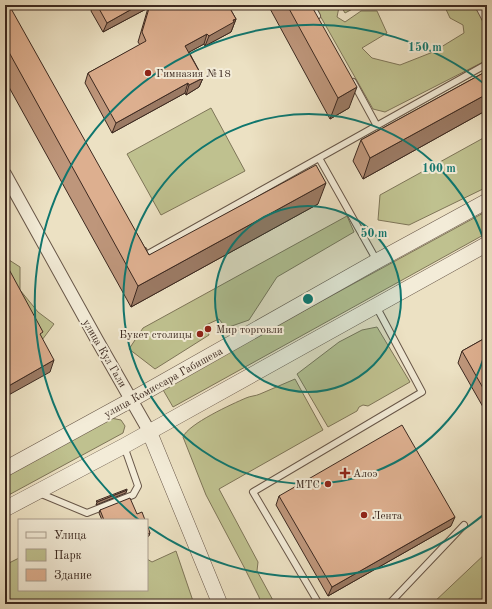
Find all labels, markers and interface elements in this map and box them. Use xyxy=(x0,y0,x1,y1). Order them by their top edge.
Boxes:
text: 150 m xyxy=(408,41,442,54)
marker: Гимназия №18 xyxy=(143,68,153,78)
place label: Гимназия №18 xyxy=(156,69,231,80)
text: 100 m xyxy=(422,163,456,175)
text: 50 m xyxy=(361,227,388,240)
centre of rings xyxy=(301,292,315,306)
street label: улица Кул Гали xyxy=(80,318,128,390)
marker: Мир торговли xyxy=(203,324,213,334)
place label: Мир торговли xyxy=(216,325,283,336)
marker: Букет столицы xyxy=(195,329,205,339)
place label: Букет столицы xyxy=(119,330,192,341)
street label: улица Комиссара Габишева xyxy=(103,346,225,421)
marker: Алоэ xyxy=(340,468,350,478)
place label: Алоэ xyxy=(353,469,377,480)
marker: МТС xyxy=(323,479,333,489)
place label: МТС xyxy=(296,480,320,491)
marker: Лента xyxy=(359,510,369,520)
place label: Лента xyxy=(372,511,403,522)
legend xyxy=(18,519,148,591)
text: Улица xyxy=(54,530,87,542)
text: Парк xyxy=(54,550,82,562)
text: Здание xyxy=(54,570,92,582)

